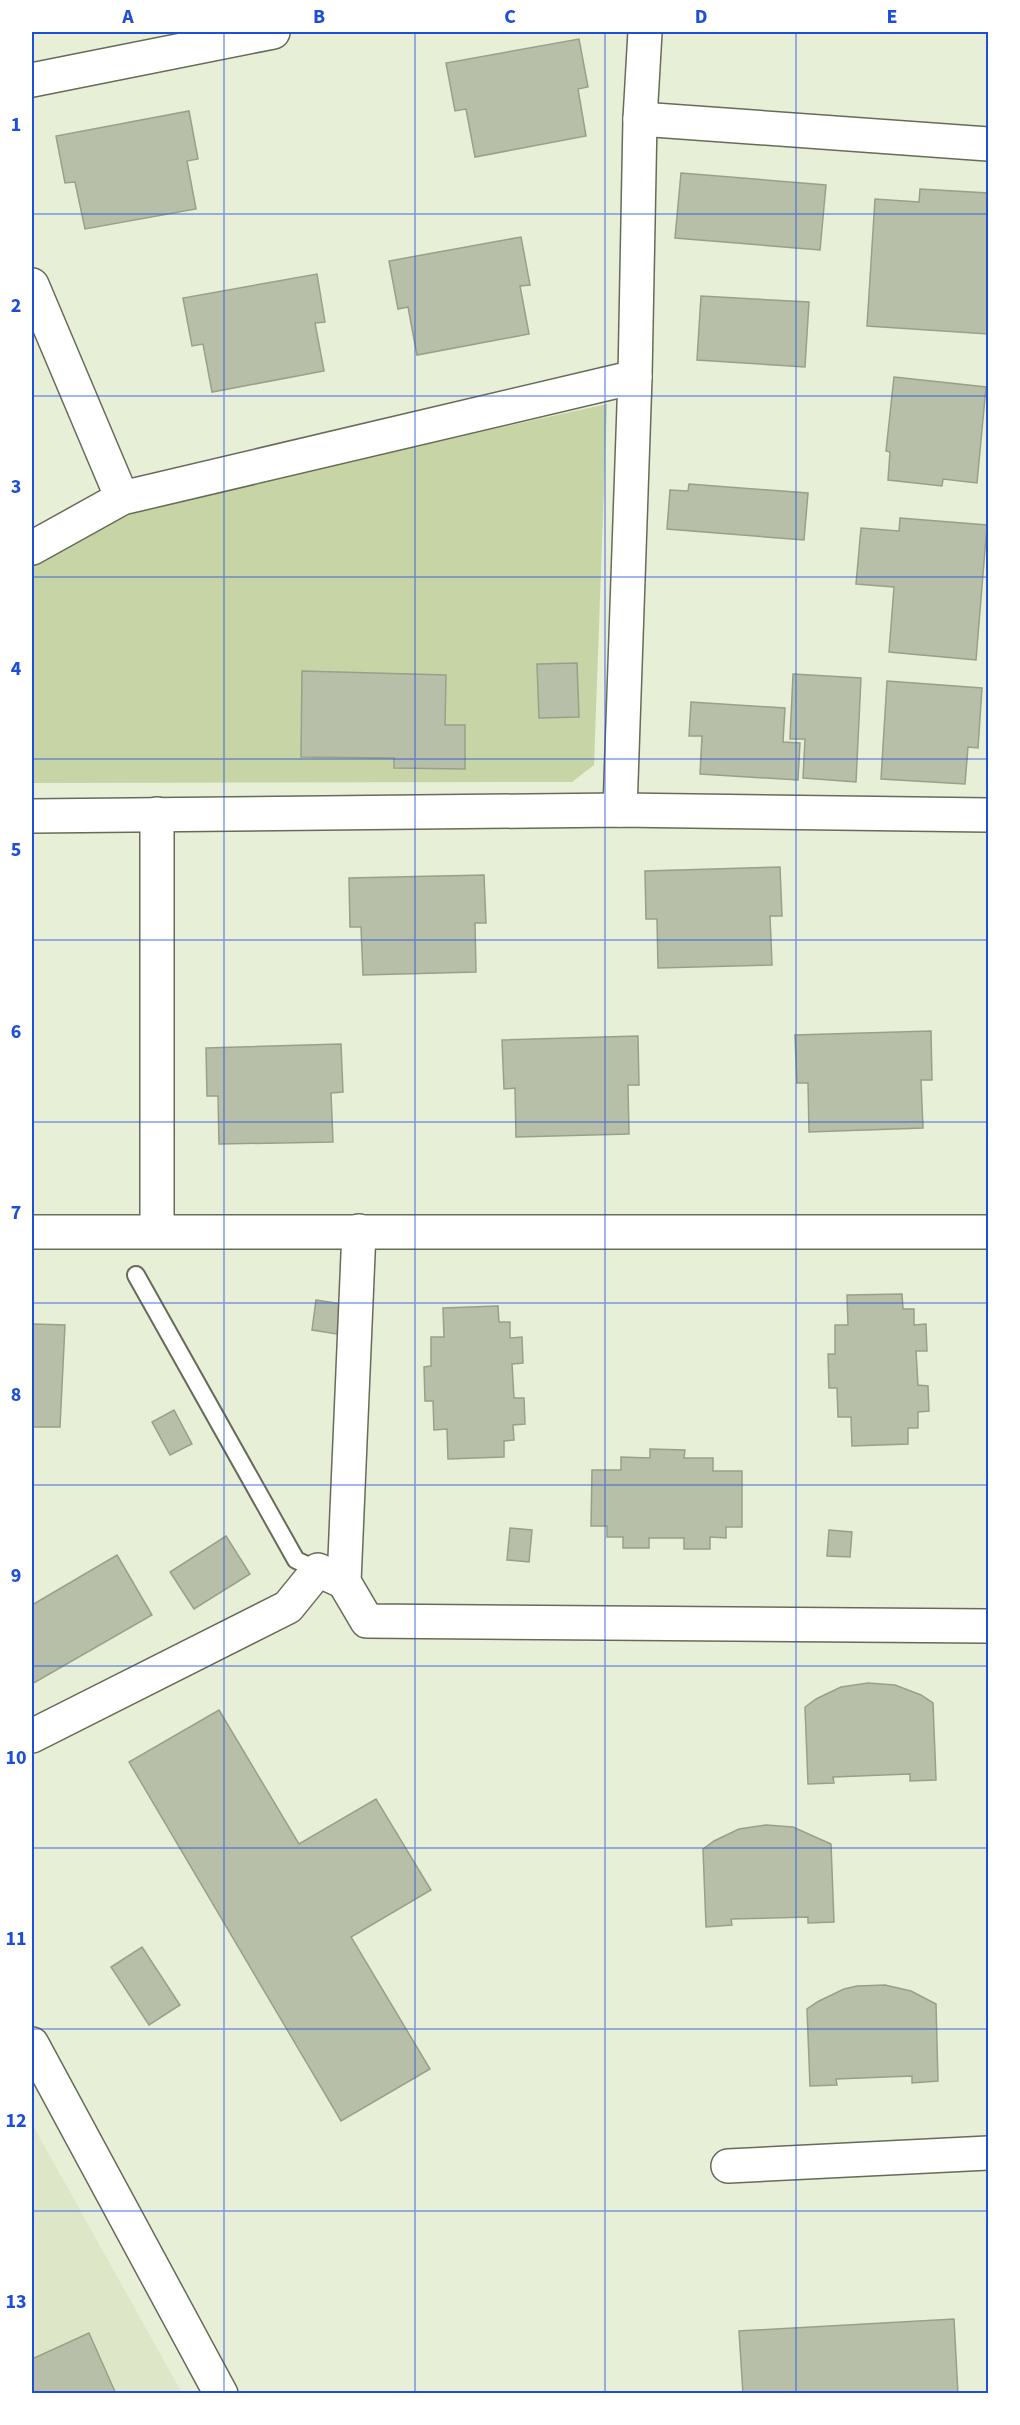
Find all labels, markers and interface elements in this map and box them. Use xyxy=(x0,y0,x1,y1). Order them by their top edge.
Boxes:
text: A xyxy=(121,3,134,31)
text: B xyxy=(313,3,325,31)
text: C xyxy=(504,3,516,31)
text: D xyxy=(695,3,707,31)
text: E xyxy=(887,3,897,31)
text: 1 xyxy=(11,111,21,139)
text: 2 xyxy=(11,292,21,320)
text: 3 xyxy=(11,473,21,501)
text: 4 xyxy=(11,655,22,683)
text: 5 xyxy=(11,836,21,864)
text: 6 xyxy=(11,1018,21,1046)
text: 7 xyxy=(11,1199,21,1227)
text: 8 xyxy=(11,1381,21,1409)
text: 9 xyxy=(11,1562,21,1590)
text: 10 xyxy=(5,1744,27,1772)
text: 11 xyxy=(5,1925,27,1953)
text: 12 xyxy=(5,2107,27,2135)
text: 13 xyxy=(5,2288,27,2316)

